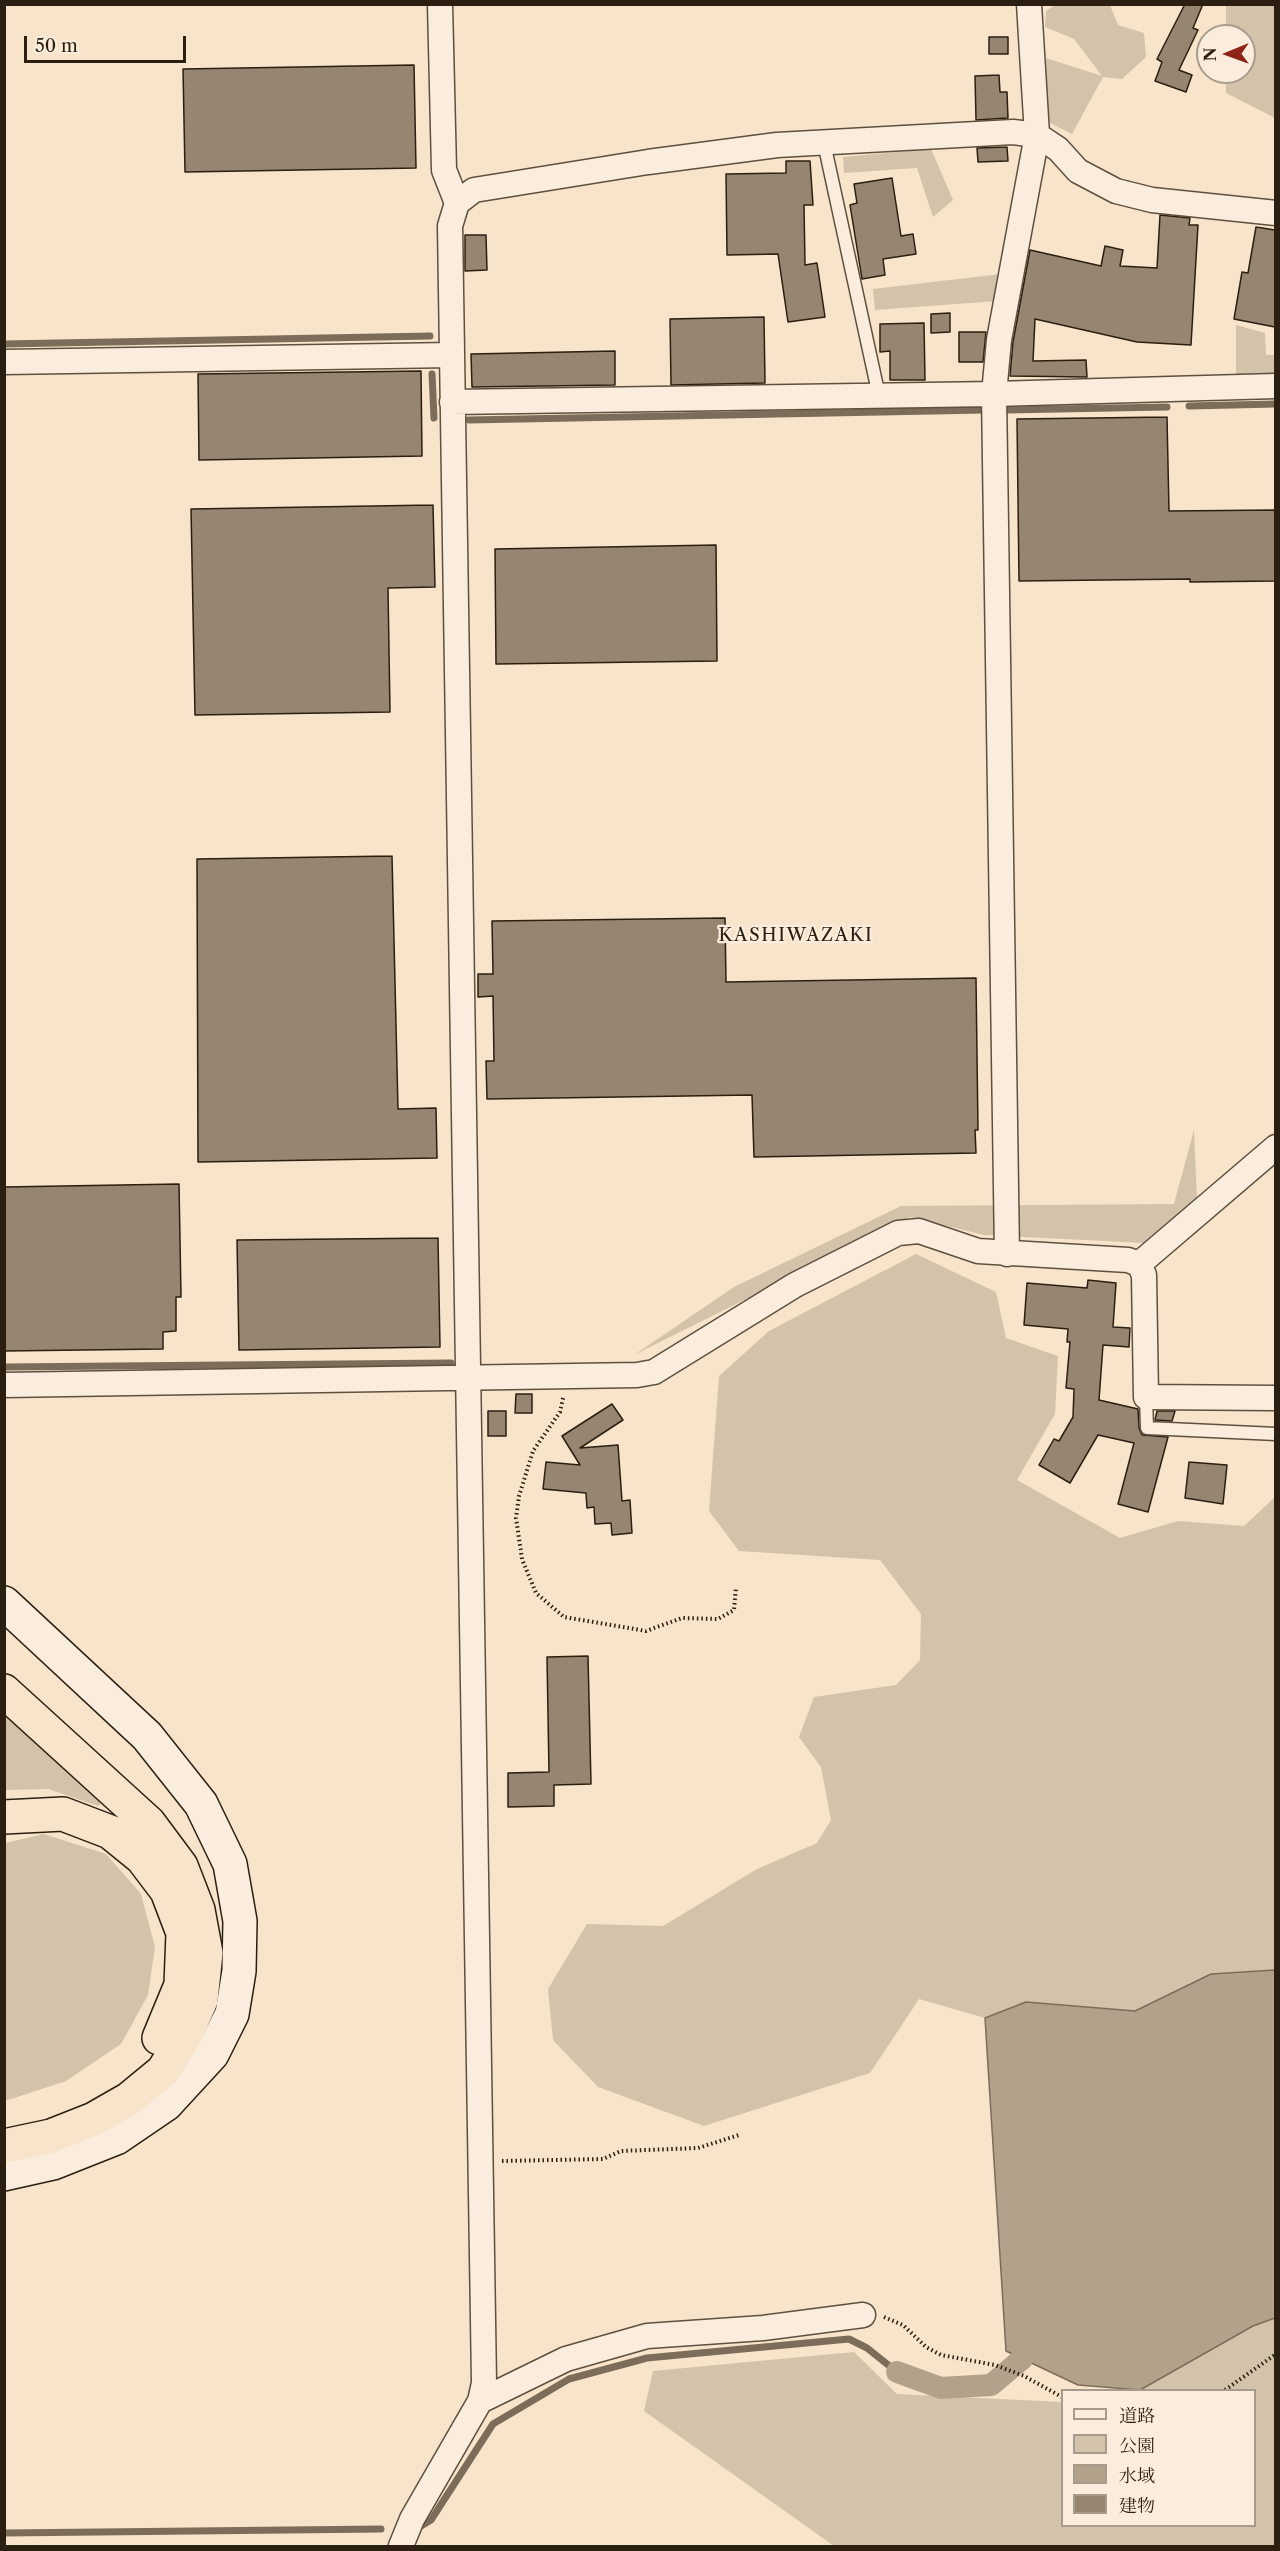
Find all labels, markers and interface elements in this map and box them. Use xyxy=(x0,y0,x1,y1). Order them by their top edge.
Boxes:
scale bar xyxy=(27,24,189,62)
north arrow xyxy=(1196,24,1256,84)
text: 50 m xyxy=(35,35,78,57)
text: N xyxy=(1200,47,1220,61)
district label: KASHIWAZAKI xyxy=(719,925,873,947)
legend xyxy=(1061,2389,1256,2527)
text: 道路 xyxy=(1119,2405,1155,2427)
text: 公園 xyxy=(1119,2435,1155,2457)
text: 水域 xyxy=(1119,2465,1155,2487)
text: 建物 xyxy=(1119,2495,1155,2517)

